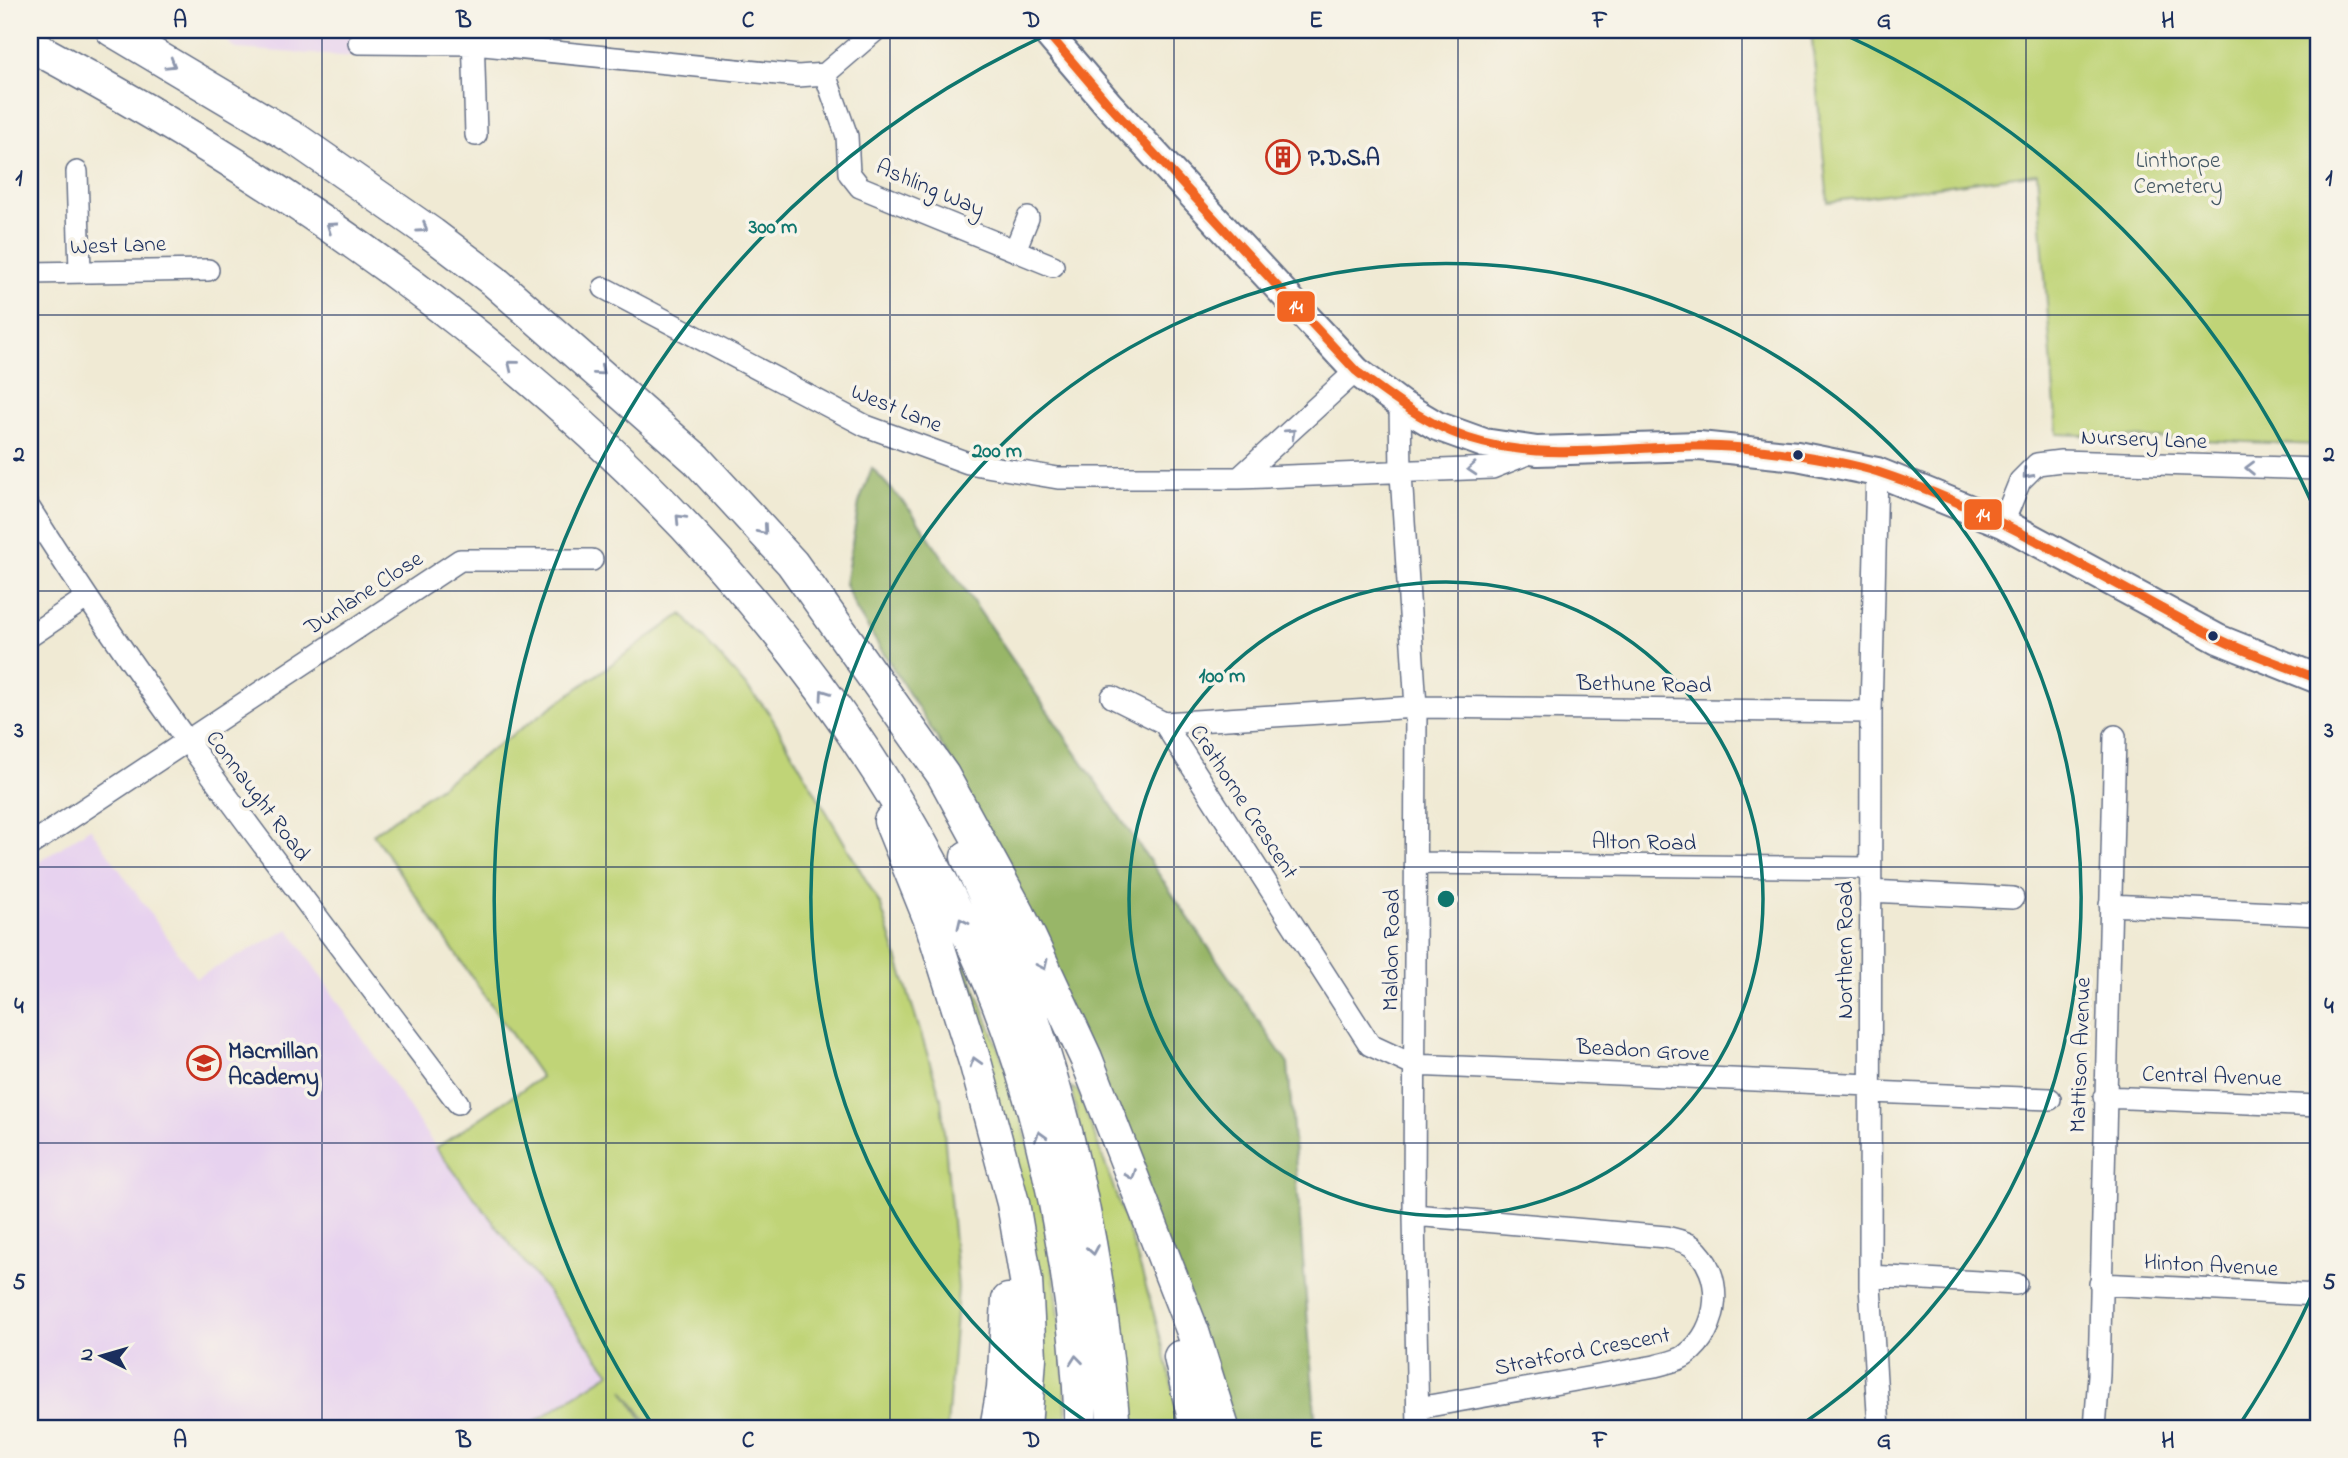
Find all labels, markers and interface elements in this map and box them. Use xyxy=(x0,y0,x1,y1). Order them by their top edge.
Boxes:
text: A xyxy=(173,5,187,38)
text: B xyxy=(455,5,472,38)
text: C xyxy=(742,5,755,38)
text: D xyxy=(1023,5,1040,38)
text: E xyxy=(1309,5,1323,38)
text: F xyxy=(1592,5,1608,38)
text: G xyxy=(1877,5,1891,38)
text: H xyxy=(2161,5,2175,38)
one-way arrow xyxy=(164,56,176,69)
building icon: P.D.S.A xyxy=(1264,138,1302,176)
place label: P.D.S.A xyxy=(1308,143,1380,176)
park label: Linthorpe Cemetery xyxy=(2133,145,2223,206)
street label: Ashling Way xyxy=(870,152,990,229)
text: 1 xyxy=(15,163,23,196)
text: 1 xyxy=(2325,163,2333,196)
text: 300 m xyxy=(748,213,797,243)
one-way arrow xyxy=(415,220,428,232)
one-way arrow xyxy=(326,223,339,235)
street label: West Lane xyxy=(70,228,167,265)
line badge: 14 xyxy=(1276,290,1316,323)
text: 14 xyxy=(1289,295,1303,322)
one-way arrow xyxy=(508,361,521,373)
one-way arrow xyxy=(592,363,605,375)
street label: West Lane xyxy=(845,376,947,443)
street label: Nursery Lane xyxy=(2080,422,2208,461)
one-way arrow xyxy=(1283,429,1296,441)
text: 200 m xyxy=(971,437,1022,467)
text: 2 xyxy=(12,439,25,472)
text: 2 xyxy=(2322,439,2335,472)
unlabelled marker xyxy=(1791,448,1805,462)
one-way arrow xyxy=(2244,460,2255,476)
one-way arrow xyxy=(1467,461,1478,476)
one-way arrow xyxy=(2023,466,2036,479)
line badge: 14 xyxy=(1963,498,2003,531)
text: 14 xyxy=(1976,503,1990,530)
one-way arrow xyxy=(675,514,688,527)
one-way arrow xyxy=(755,521,767,534)
street label: Dunlane Close xyxy=(298,543,431,645)
unlabelled marker xyxy=(2206,629,2220,643)
text: 100 m xyxy=(1199,662,1245,692)
street label: Bethune Road xyxy=(1575,668,1712,703)
one-way arrow xyxy=(820,689,832,702)
text: 3 xyxy=(13,715,24,748)
text: 3 xyxy=(2323,715,2334,748)
street label: Crathorne Crescent xyxy=(1180,718,1306,886)
street label: Connaught Road xyxy=(196,724,317,870)
street label: Alton Road xyxy=(1591,826,1697,861)
street label: Northern Road xyxy=(1830,881,1863,1019)
centre of rings xyxy=(1434,887,1458,911)
street label: Maldon Road xyxy=(1375,889,1410,1011)
one-way arrow xyxy=(956,917,970,930)
one-way arrow xyxy=(1035,958,1049,971)
street label: Mattison Avenue xyxy=(2062,976,2101,1133)
text: 4 xyxy=(14,991,24,1024)
text: 4 xyxy=(2324,991,2334,1024)
street label: Beadon Grove xyxy=(1574,1031,1711,1072)
place label: Macmillan Academy xyxy=(228,1036,319,1097)
school or university icon: Macmillan Academy xyxy=(185,1044,223,1082)
one-way arrow xyxy=(968,1056,983,1068)
street label: Central Avenue xyxy=(2141,1059,2283,1096)
one-way arrow xyxy=(1033,1130,1048,1142)
one-way arrow xyxy=(1122,1169,1136,1181)
one-way arrow xyxy=(1085,1244,1100,1256)
street label: Hinton Avenue xyxy=(2143,1247,2280,1287)
text: 5 xyxy=(12,1267,26,1300)
text: 5 xyxy=(2322,1267,2336,1300)
street label: Stratford Crescent xyxy=(1492,1319,1673,1386)
north arrow xyxy=(66,1322,136,1392)
text: N xyxy=(74,1347,102,1362)
one-way arrow xyxy=(1069,1354,1084,1365)
text: A xyxy=(173,1425,187,1458)
text: B xyxy=(455,1425,472,1458)
text: C xyxy=(742,1425,755,1458)
text: D xyxy=(1023,1425,1040,1458)
text: E xyxy=(1309,1425,1323,1458)
text: F xyxy=(1592,1425,1608,1458)
text: G xyxy=(1877,1425,1891,1458)
text: H xyxy=(2161,1425,2175,1458)

